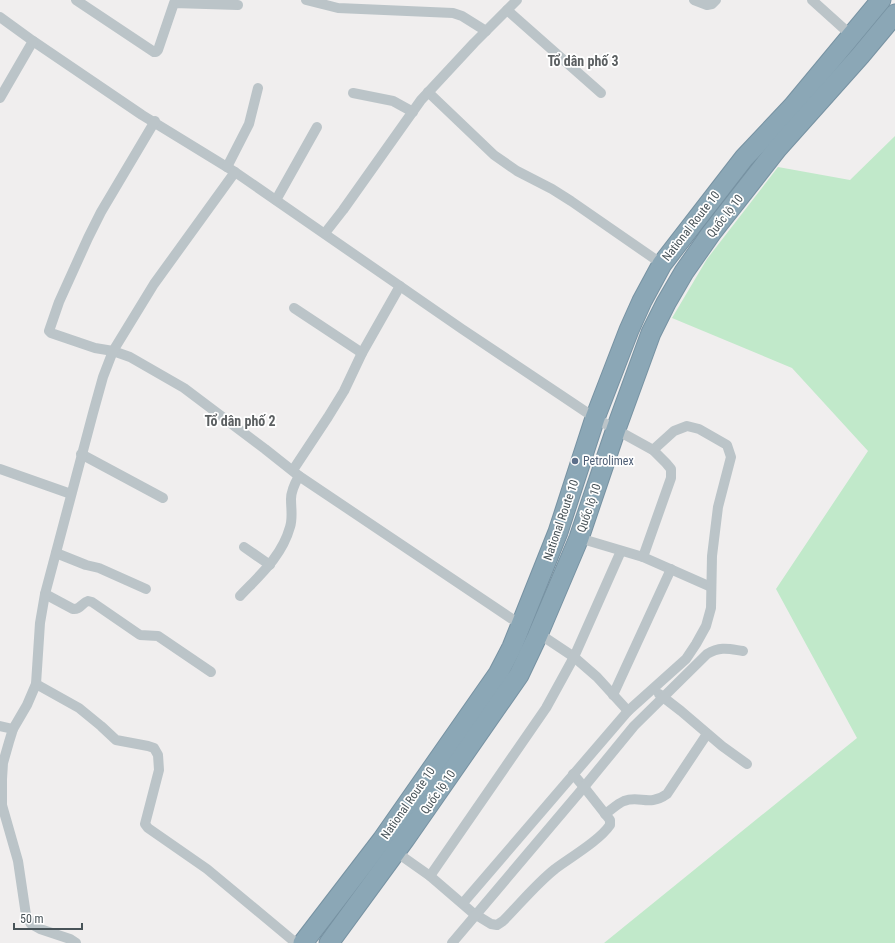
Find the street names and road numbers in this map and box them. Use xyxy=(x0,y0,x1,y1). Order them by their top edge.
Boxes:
street label: National Route 10 xyxy=(659,188,723,264)
street label: Quốc lộ 10 xyxy=(704,192,746,240)
street label: National Route 10 xyxy=(541,478,581,562)
street label: Quốc lộ 10 xyxy=(574,482,604,534)
street label: National Route 10 xyxy=(378,764,438,842)
street label: Quốc lộ 10 xyxy=(418,767,458,817)

